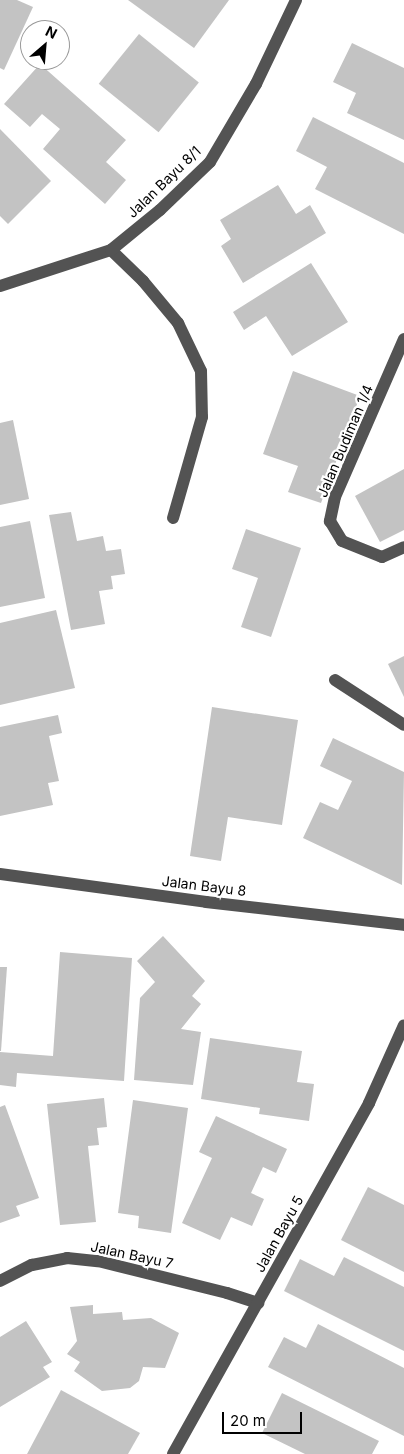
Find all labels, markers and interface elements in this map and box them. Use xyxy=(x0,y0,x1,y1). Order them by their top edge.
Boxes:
north arrow xyxy=(20,20,70,70)
text: N xyxy=(43,22,60,42)
street label: Jalan Bayu 8/1 xyxy=(124,143,204,221)
street label: Jalan Budiman 1/4 xyxy=(314,382,376,500)
street label: Jalan Bayu 8 xyxy=(161,872,247,900)
street label: Jalan Bayu 5 xyxy=(251,1193,307,1275)
street label: Jalan Bayu 7 xyxy=(89,1238,175,1272)
scale bar xyxy=(224,1402,304,1434)
text: 20 m xyxy=(230,1411,266,1430)

